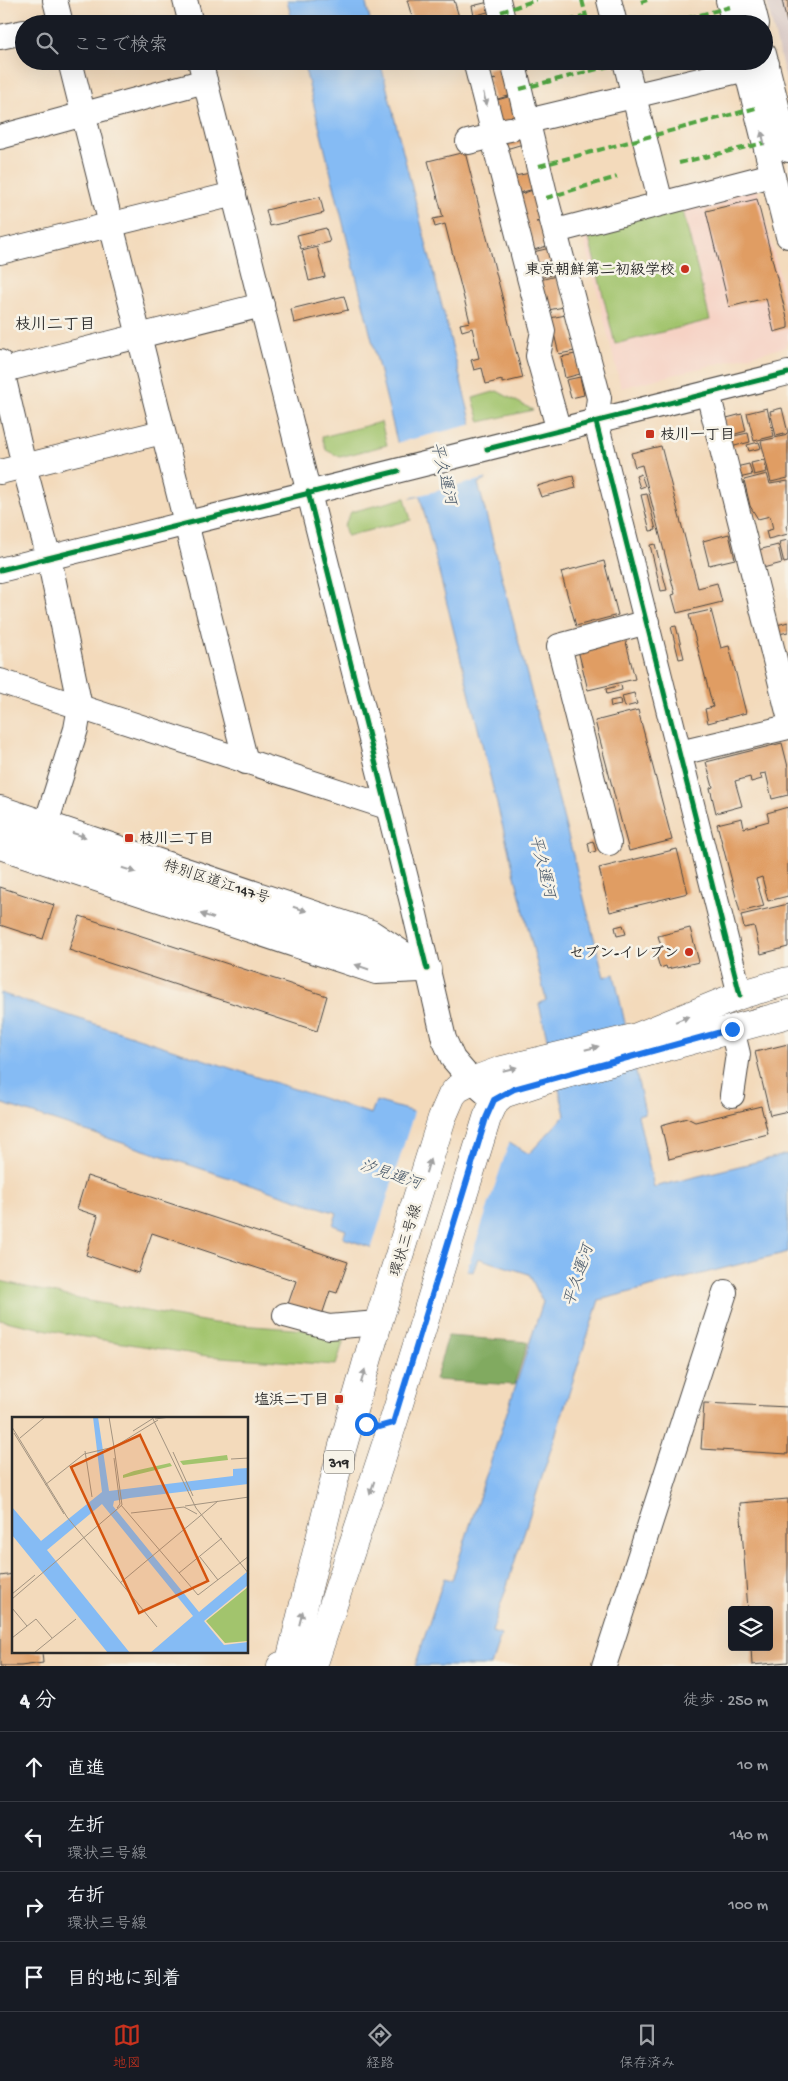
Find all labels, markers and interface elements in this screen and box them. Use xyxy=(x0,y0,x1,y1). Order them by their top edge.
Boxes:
search box xyxy=(15,15,773,70)
icon: search xyxy=(33,29,61,57)
text: ここで検索 xyxy=(73,35,168,58)
one-way arrow xyxy=(481,91,489,106)
one-way arrow xyxy=(759,131,767,146)
place label: 東京朝鮮第二初級学校 xyxy=(525,261,675,280)
marker: 東京朝鮮第二初級学校 xyxy=(679,263,691,275)
district label: 枝川二丁目 xyxy=(15,316,95,336)
place label: 枝川一丁目 xyxy=(660,426,735,445)
marker: 枝川一丁目 xyxy=(644,428,656,440)
water label: 平久運河 xyxy=(425,440,460,509)
place label: 枝川二丁目 xyxy=(139,830,214,849)
one-way arrow xyxy=(72,832,87,839)
marker: 枝川二丁目 xyxy=(123,832,135,844)
water label: 平久運河 xyxy=(524,833,559,902)
street label: 特別区道江147号 xyxy=(161,856,272,909)
one-way arrow xyxy=(122,867,137,874)
one-way arrow xyxy=(293,905,308,913)
one-way arrow xyxy=(200,911,215,919)
place label: セブン-イレブン xyxy=(569,945,679,963)
marker: セブン-イレブン xyxy=(683,946,695,958)
one-way arrow xyxy=(354,962,369,970)
one-way arrow xyxy=(675,1014,689,1022)
route end xyxy=(721,1018,744,1041)
one-way arrow xyxy=(585,1044,600,1052)
one-way arrow xyxy=(502,1064,517,1072)
water label: 汐見運河 xyxy=(357,1156,425,1196)
one-way arrow xyxy=(424,1158,432,1173)
street label: 環状三号線 xyxy=(386,1202,426,1279)
water label: 平久運河 xyxy=(560,1241,600,1309)
one-way arrow xyxy=(360,1368,368,1383)
place label: 塩浜二丁目 xyxy=(254,1391,329,1410)
marker: 塩浜二丁目 xyxy=(333,1393,345,1405)
route start xyxy=(355,1413,378,1436)
inset map xyxy=(12,1417,249,1654)
road number: 319 xyxy=(324,1450,354,1474)
one-way arrow xyxy=(367,1481,375,1496)
map controls xyxy=(728,1606,773,1651)
button: layers xyxy=(728,1606,773,1651)
one-way arrow xyxy=(297,1610,305,1625)
text: 4 分 xyxy=(20,1690,56,1715)
text: 徒歩 · 250 m xyxy=(683,1693,768,1712)
icon: ahead xyxy=(20,1753,48,1781)
text: 10 m xyxy=(737,1757,768,1776)
text: 直進 xyxy=(67,1759,105,1782)
text: 左折 xyxy=(67,1816,105,1839)
icon: left xyxy=(20,1823,48,1851)
text: 140 m xyxy=(730,1827,768,1846)
text: 環状三号線 xyxy=(67,1846,147,1865)
text: 右折 xyxy=(67,1886,105,1909)
icon: right xyxy=(20,1893,48,1921)
text: 100 m xyxy=(728,1897,768,1916)
text: 環状三号線 xyxy=(67,1916,147,1935)
icon: arrive xyxy=(20,1963,48,1991)
text: 目的地に到着 xyxy=(67,1969,181,1992)
tab: 地図 xyxy=(113,2021,141,2073)
tab: 経路 xyxy=(366,2021,394,2073)
tab: 保存済み xyxy=(619,2021,675,2073)

